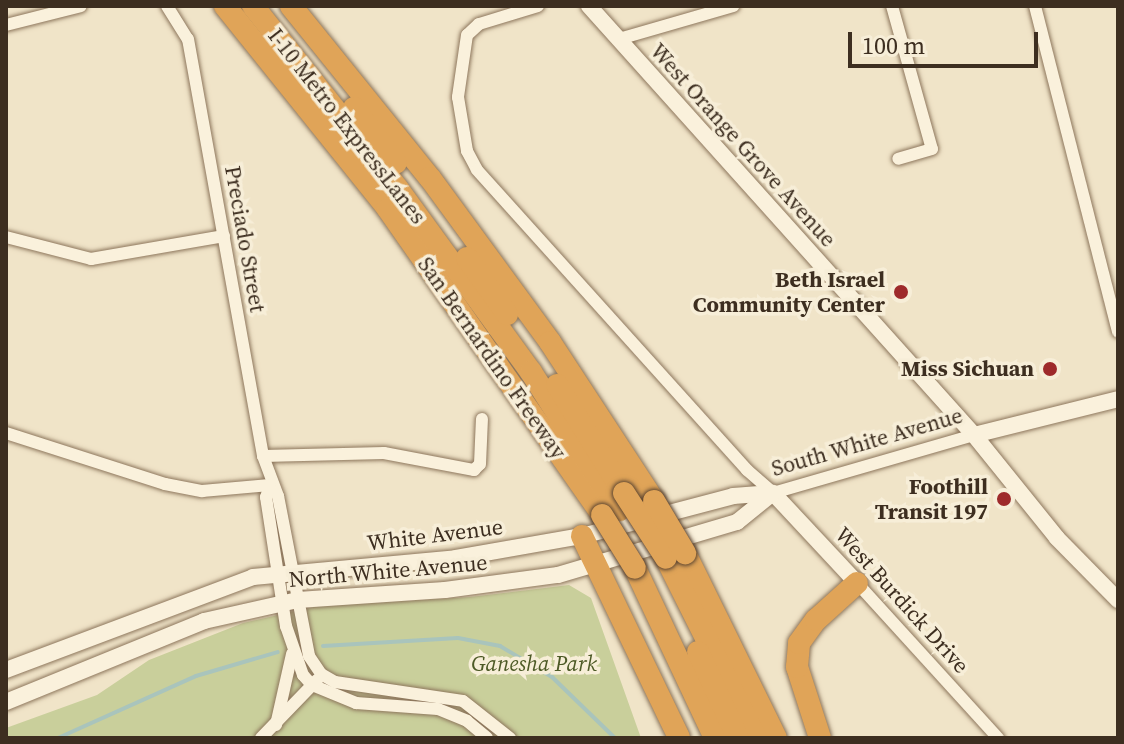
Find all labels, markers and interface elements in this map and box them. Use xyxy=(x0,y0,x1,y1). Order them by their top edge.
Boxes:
scale bar xyxy=(852,16,1042,66)
street label: I-10 Metro ExpressLanes xyxy=(263,23,431,229)
text: 100 m xyxy=(862,29,925,62)
street label: West Orange Grove Avenue xyxy=(645,38,841,252)
street label: Preciado Street xyxy=(219,164,271,314)
street label: San Bernardino Freeway xyxy=(412,252,572,464)
place label: Beth Israel Community Center xyxy=(693,266,885,318)
marker: Beth Israel Community Center xyxy=(892,283,910,301)
place label: Miss Sichuan xyxy=(901,356,1034,382)
marker: Miss Sichuan xyxy=(1041,360,1059,378)
street label: South White Avenue xyxy=(768,402,966,482)
place label: Foothill Transit 197 xyxy=(875,473,988,524)
marker: Foothill Transit 197 xyxy=(995,490,1013,508)
street label: White Avenue xyxy=(366,514,504,556)
street label: West Burdick Drive xyxy=(829,521,975,679)
street label: North White Avenue xyxy=(287,549,489,593)
park label: Ganesha Park xyxy=(471,651,597,677)

